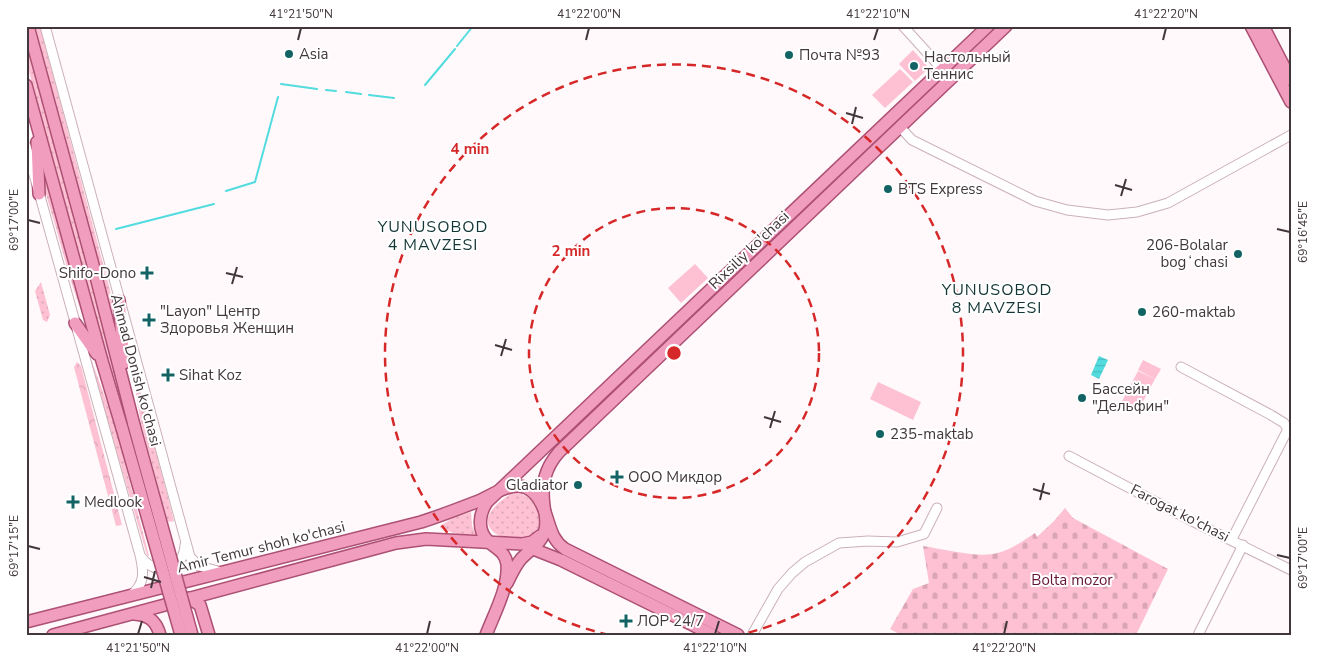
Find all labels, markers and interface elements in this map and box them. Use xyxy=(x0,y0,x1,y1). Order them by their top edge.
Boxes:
text: 41°21'50"N xyxy=(269,6,333,22)
text: 41°22'00"N xyxy=(557,6,621,22)
text: 41°22'10"N xyxy=(846,6,910,22)
text: 41°22'20"N xyxy=(1134,6,1198,22)
place label: Asia xyxy=(299,44,328,64)
place label: Почта №93 xyxy=(799,45,880,65)
place label: Настольный Теннис xyxy=(924,47,1011,84)
marker: Asia xyxy=(283,48,295,60)
marker: Почта №93 xyxy=(783,49,795,61)
marker: Настольный Теннис xyxy=(908,60,920,72)
text: 4 min xyxy=(451,139,489,159)
place label: BTS Express xyxy=(898,179,983,199)
marker: BTS Express xyxy=(882,183,894,195)
text: 69°17'00"E xyxy=(6,189,22,251)
text: 69°16'45"E xyxy=(1295,201,1311,263)
street label: Rixsiliy ko'chasi xyxy=(704,206,794,294)
district label: YUNUSOBOD 4 MAVZESI xyxy=(377,216,488,256)
place label: 206-Bolalar bogʻchasi xyxy=(1146,235,1229,272)
text: 2 min xyxy=(552,241,590,261)
marker: 206-Bolalar bogʻchasi xyxy=(1232,248,1244,260)
place label: Shifo-Dono xyxy=(59,263,136,283)
marker: Shifo-Dono xyxy=(140,266,154,280)
district label: YUNUSOBOD 8 MAVZESI xyxy=(941,279,1052,319)
street label: Ahmad Donish ko'chasi xyxy=(106,292,166,448)
place label: "Layon" Центр Здоровья Женщин xyxy=(160,301,294,338)
place label: 260-maktab xyxy=(1152,302,1236,322)
marker: 260-maktab xyxy=(1136,306,1148,318)
marker: "Layon" Центр Здоровья Женщин xyxy=(142,313,156,327)
centre of rings xyxy=(665,344,683,362)
place label: Sihat Koz xyxy=(179,365,242,385)
marker: Sihat Koz xyxy=(161,368,175,382)
place label: Бассейн "Дельфин" xyxy=(1092,379,1169,416)
marker: Бассейн "Дельфин" xyxy=(1076,392,1088,404)
place label: 235-maktab xyxy=(890,424,974,444)
marker: 235-maktab xyxy=(874,428,886,440)
place label: ООО Микдор xyxy=(628,467,722,487)
marker: ООО Микдор xyxy=(610,470,624,484)
place label: Gladiator xyxy=(506,475,569,495)
marker: Gladiator xyxy=(572,479,584,491)
street label: Farogat ko'chasi xyxy=(1127,479,1233,547)
place label: Medlook xyxy=(84,492,143,512)
marker: Medlook xyxy=(66,495,80,509)
text: 69°17'15"E xyxy=(6,515,22,577)
street label: Amir Temur shoh ko'chasi xyxy=(175,516,347,578)
text: 69°17'00"E xyxy=(1295,527,1311,589)
park label: Bolta mozor xyxy=(1031,570,1113,590)
place label: ЛОР 24/7 xyxy=(637,611,704,631)
marker: ЛОР 24/7 xyxy=(619,614,633,628)
text: 41°21'50"N xyxy=(106,640,170,656)
text: 41°22'00"N xyxy=(395,640,459,656)
text: 41°22'10"N xyxy=(683,640,747,656)
text: 41°22'20"N xyxy=(972,640,1036,656)

